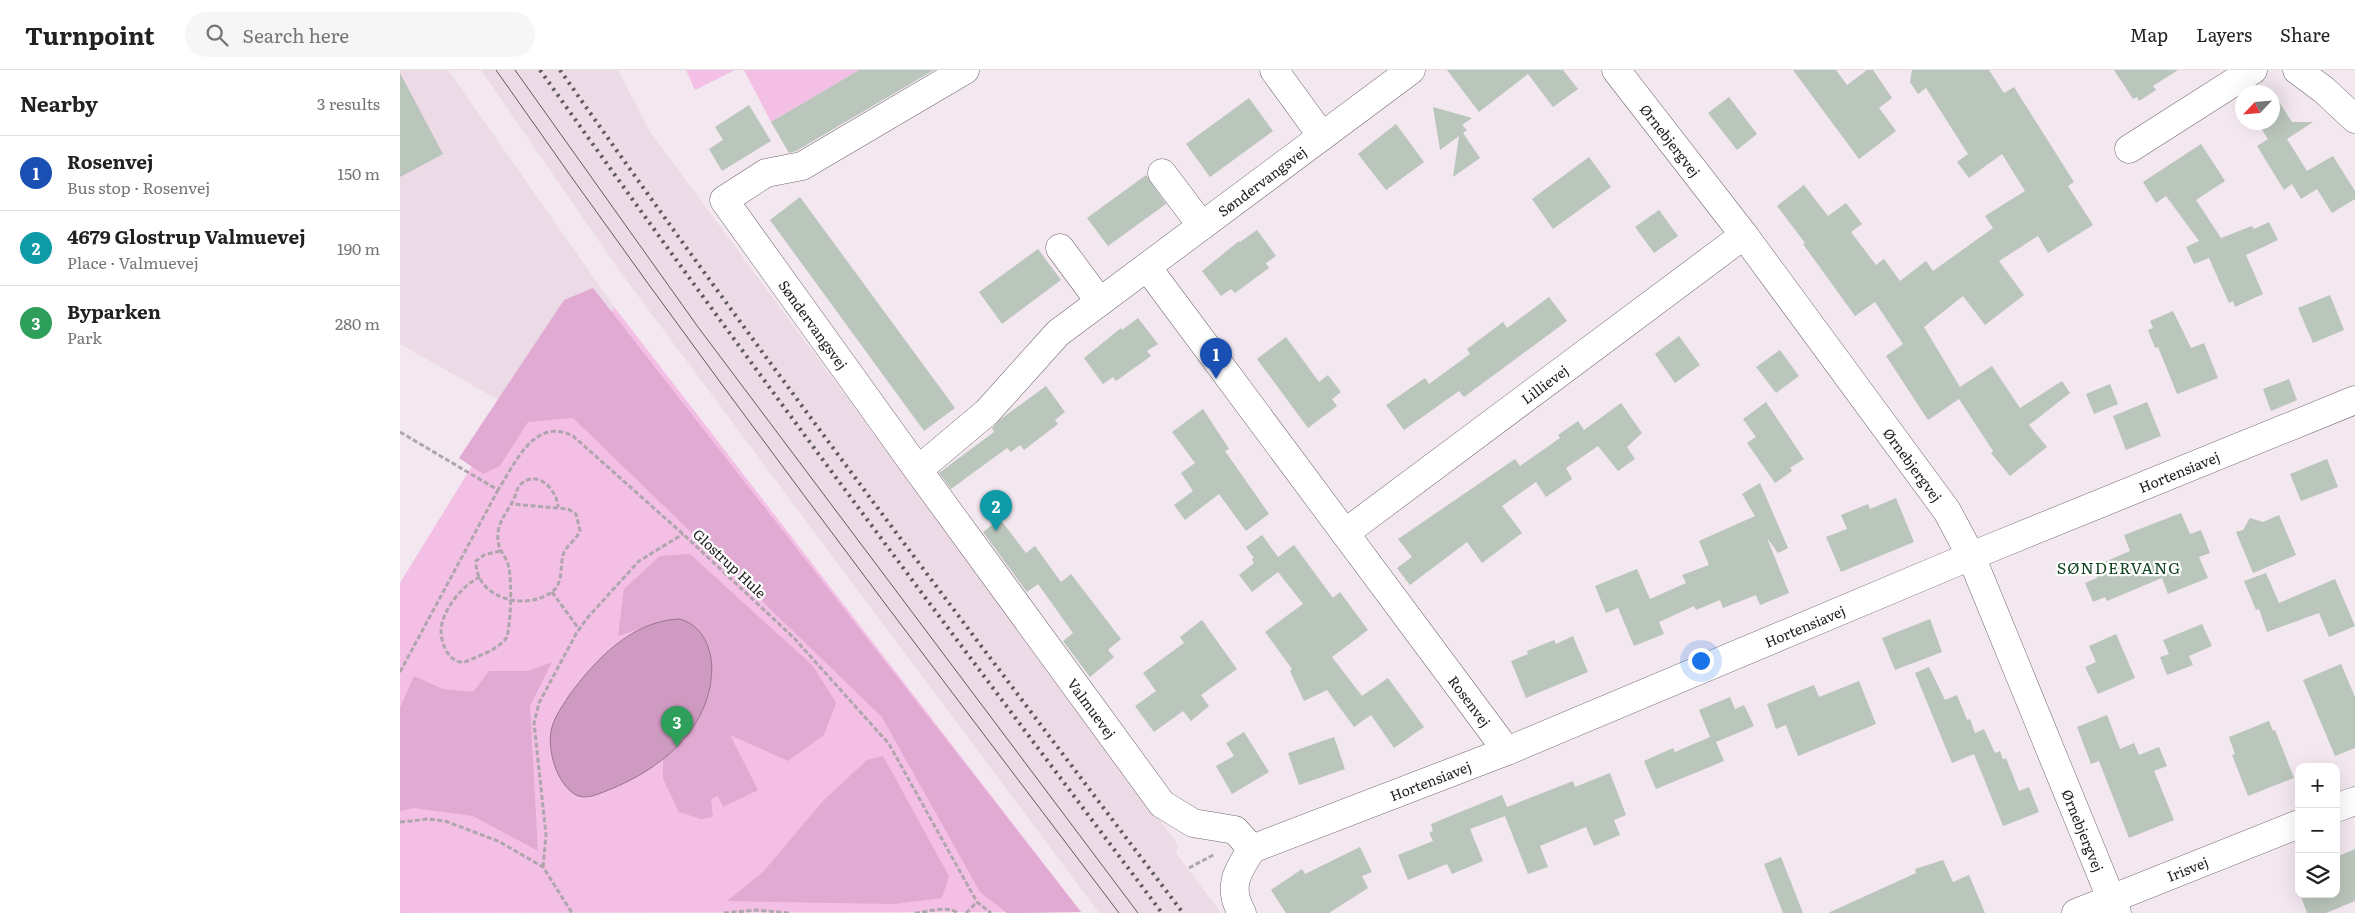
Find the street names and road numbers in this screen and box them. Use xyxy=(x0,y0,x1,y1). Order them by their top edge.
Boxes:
street label: Ørnebjergvej xyxy=(1636,100,1705,181)
street label: Søndervangsvej xyxy=(1214,141,1310,221)
street label: Søndervangsvej xyxy=(774,276,852,373)
street label: Lillievej xyxy=(1517,360,1572,408)
street label: Ørnebjergvej xyxy=(1879,424,1947,506)
street label: Hortensiavej xyxy=(2136,446,2222,497)
street label: Glostrup Hule xyxy=(689,524,771,602)
street label: Hortensiavej xyxy=(1761,600,1848,652)
street label: Rosenvej xyxy=(1444,671,1496,731)
street label: Valmuevej xyxy=(1063,674,1121,742)
street label: Hortensiavej xyxy=(1387,756,1474,805)
street label: Ørnebjergvej xyxy=(2057,786,2109,875)
street label: Irisvej xyxy=(2164,851,2211,886)

